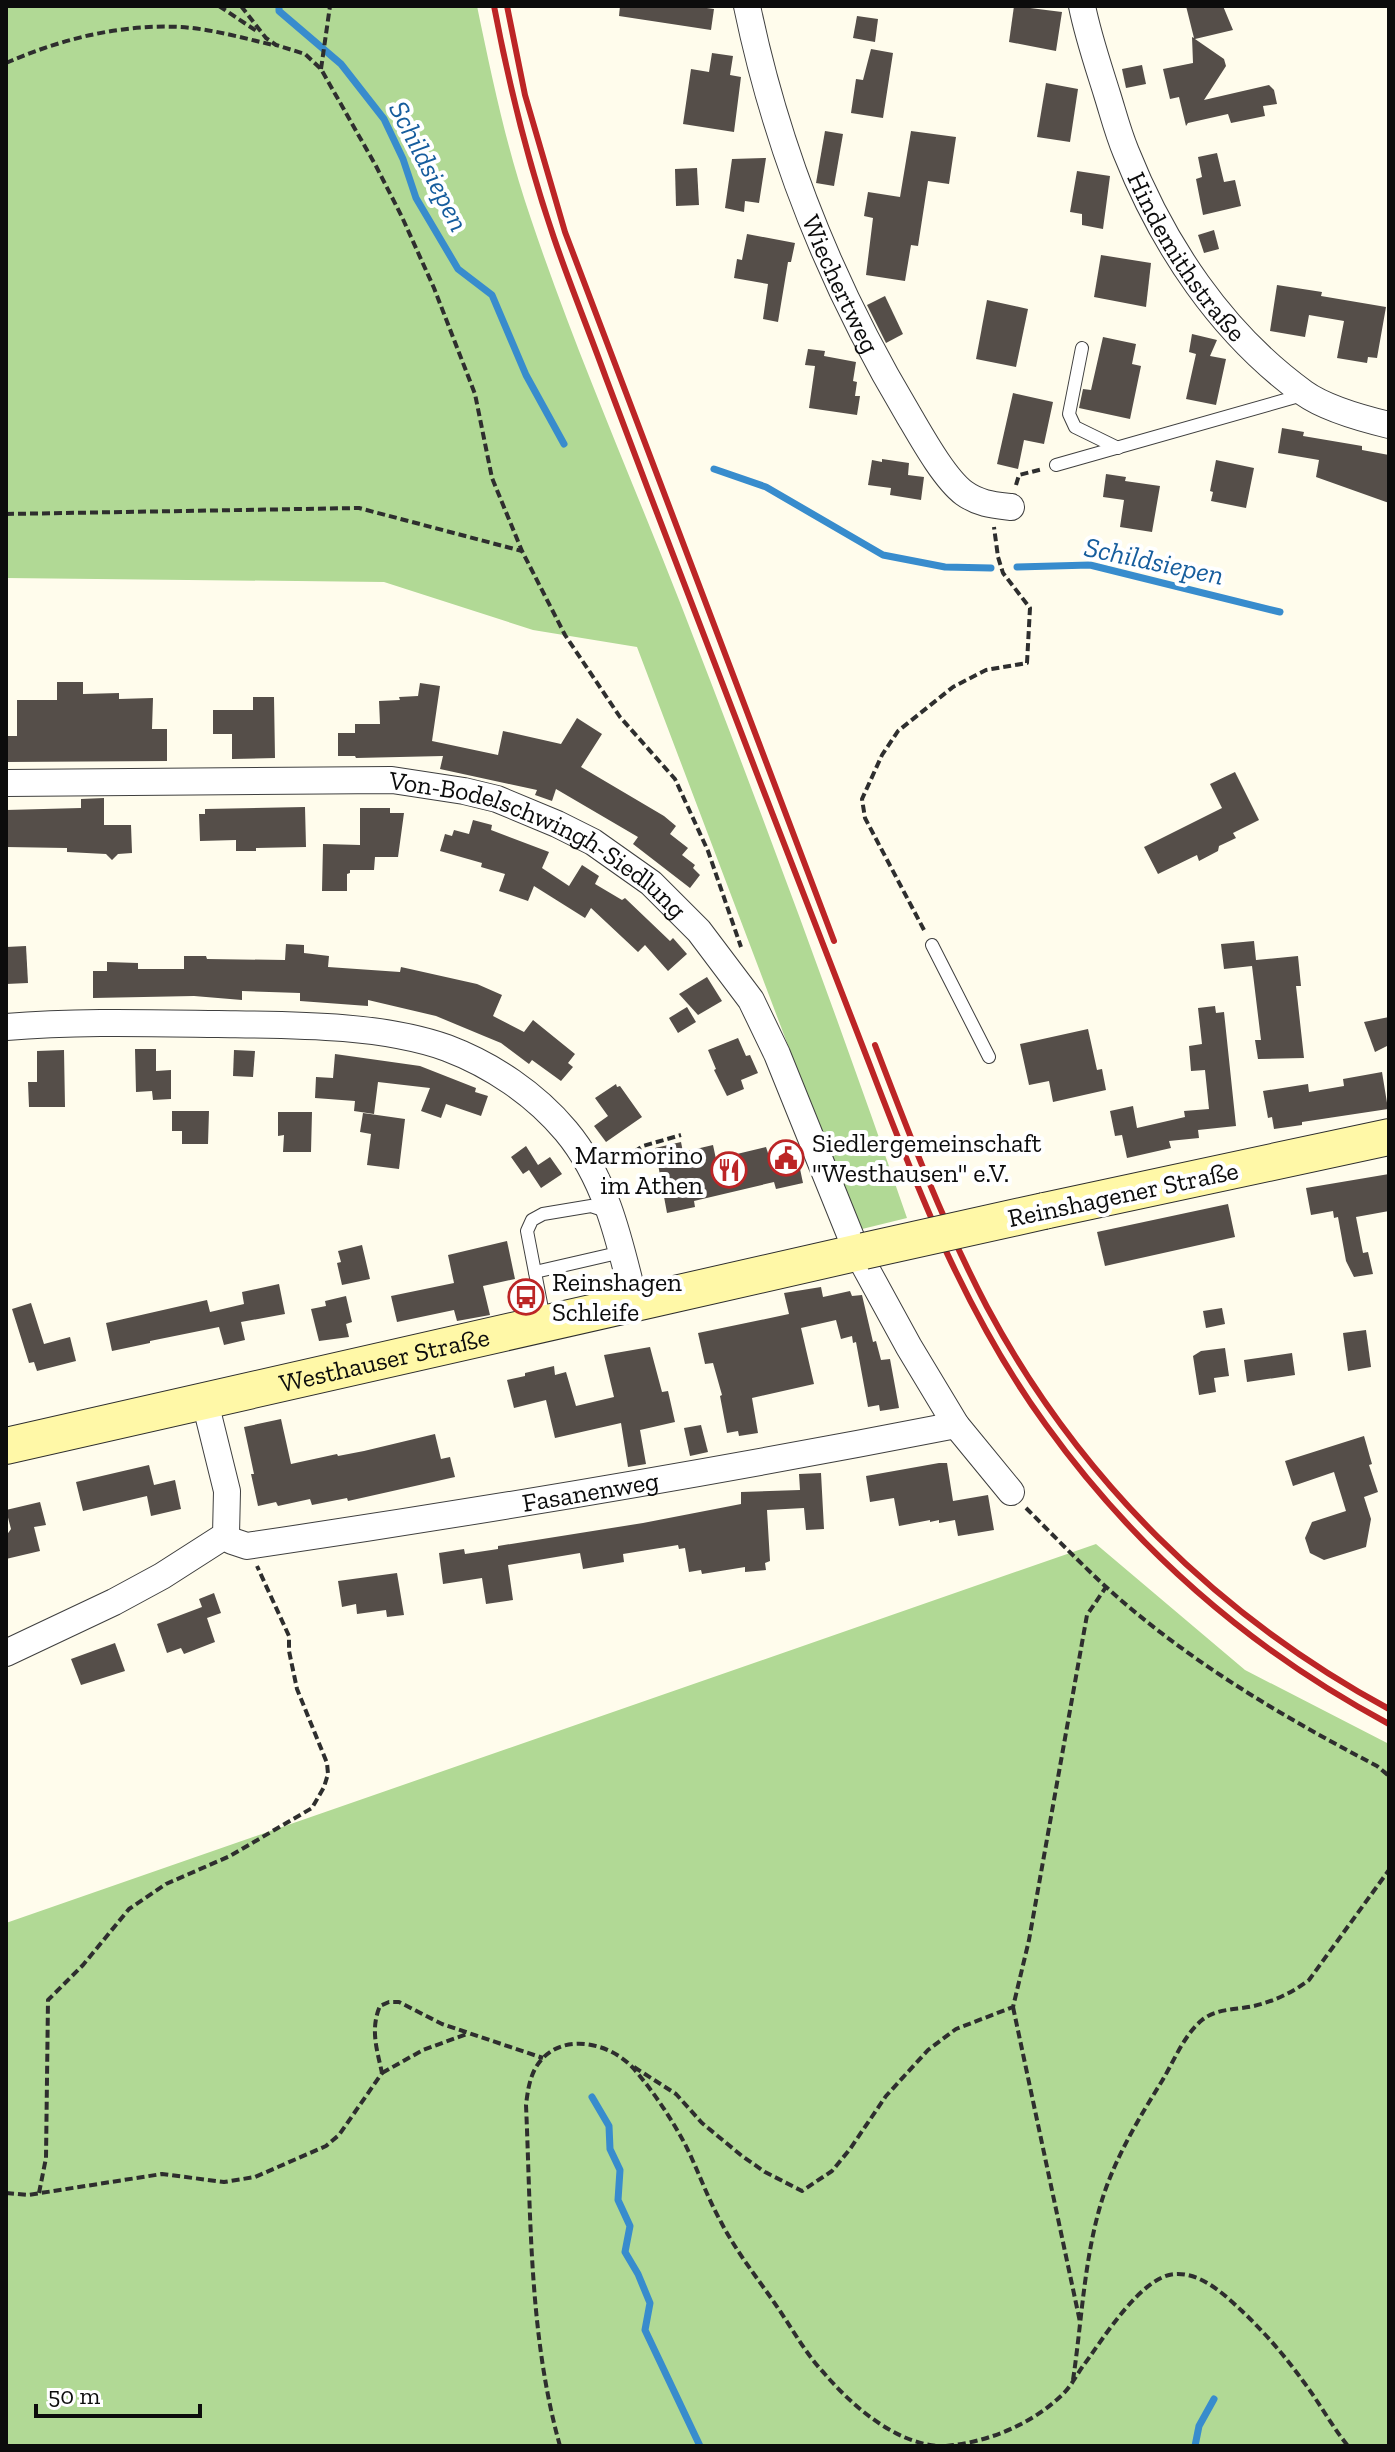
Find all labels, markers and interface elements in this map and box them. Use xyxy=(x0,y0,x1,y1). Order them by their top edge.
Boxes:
water label: Schildsiepen xyxy=(382,95,476,237)
street label: Hindemithstraße xyxy=(1120,167,1253,348)
street label: Wiechertweg xyxy=(795,210,887,359)
water label: Schildsiepen xyxy=(1081,530,1227,592)
street label: Von-Bodelschwingh-Siedlung xyxy=(386,764,693,925)
place label: Siedlergemeinschaft "Westhausen" e.V. xyxy=(812,1127,1042,1189)
place label: Marmorino im Athen xyxy=(575,1139,703,1201)
public building icon: Siedlergemeinschaft "Westhausen" e.V. xyxy=(767,1139,805,1177)
restaurant icon: Marmorino im Athen xyxy=(710,1151,748,1189)
street label: Reinshagener Straße xyxy=(1005,1154,1241,1234)
place label: Reinshagen Schleife xyxy=(552,1266,682,1328)
bus stop icon: Reinshagen Schleife xyxy=(507,1278,545,1316)
street label: Westhauser Straße xyxy=(276,1321,492,1399)
street label: Fasanenweg xyxy=(520,1464,661,1519)
scale bar xyxy=(36,2368,200,2418)
text: 50 m xyxy=(48,2381,101,2410)

